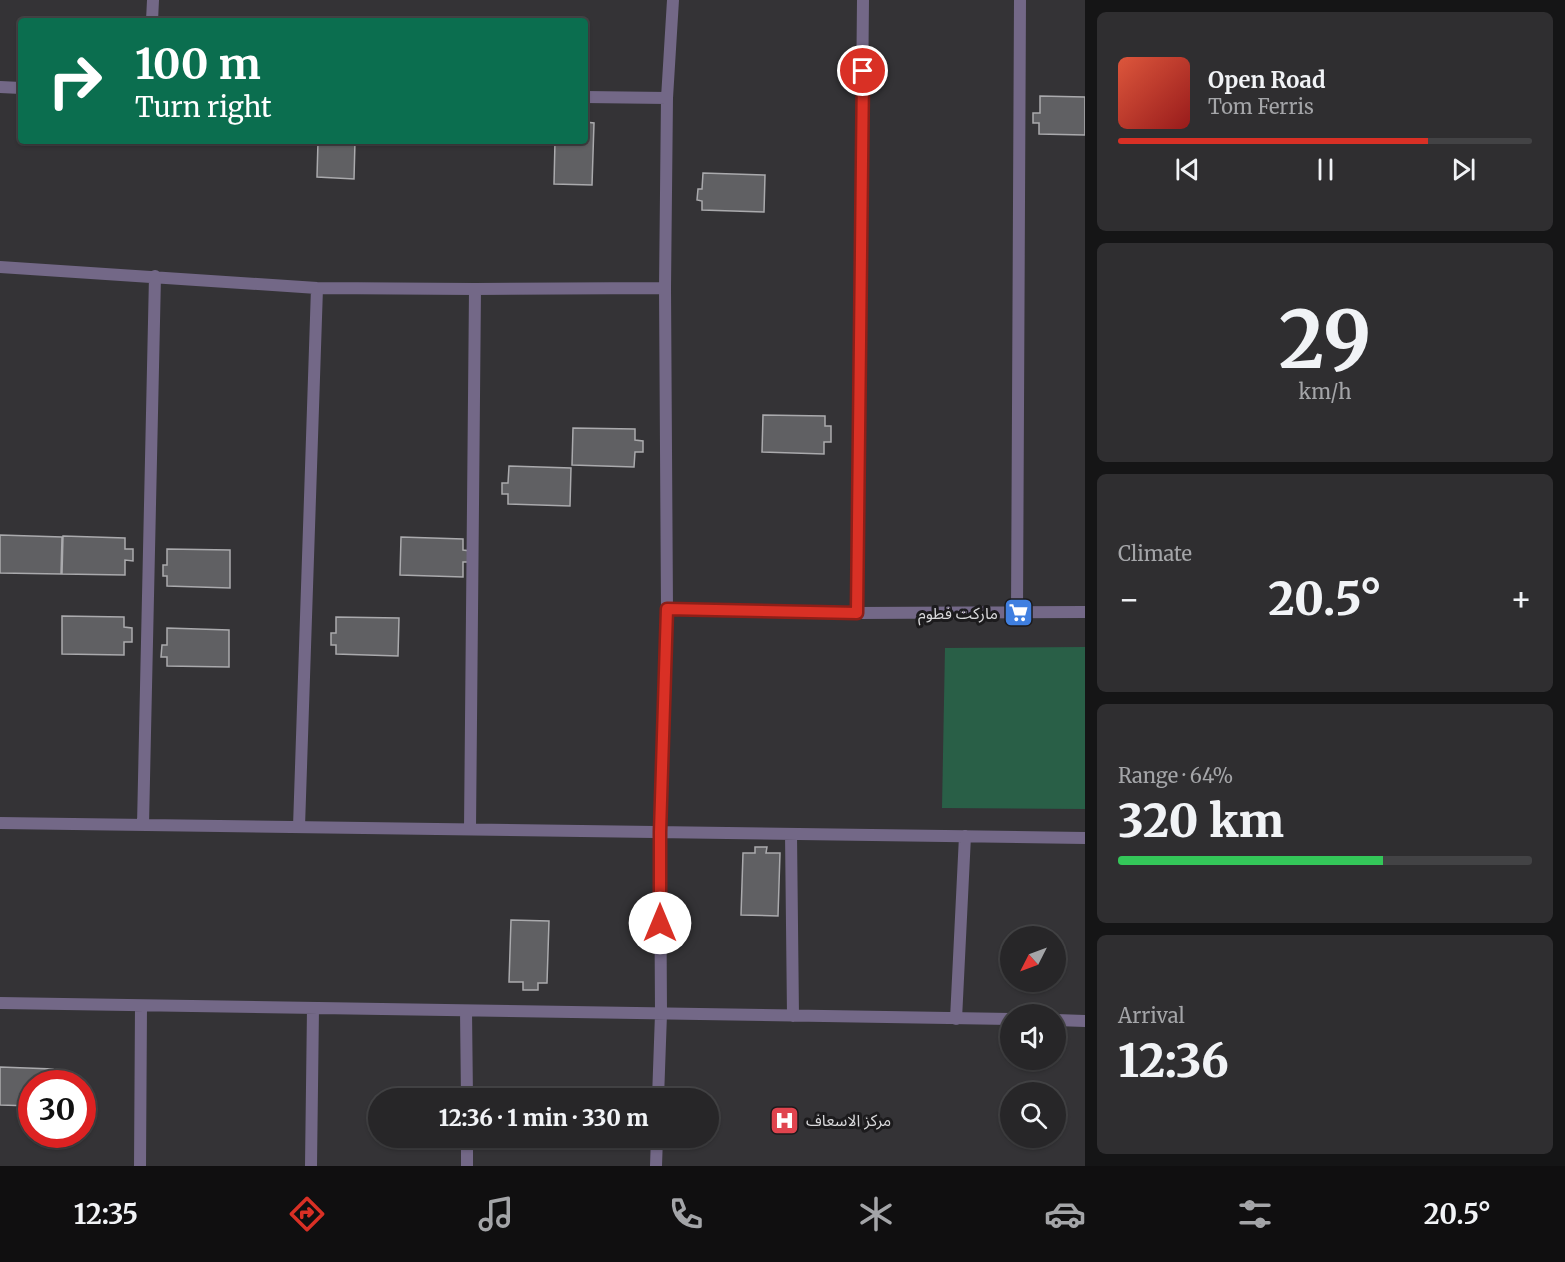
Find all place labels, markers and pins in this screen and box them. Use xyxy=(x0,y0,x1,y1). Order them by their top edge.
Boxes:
pin xyxy=(837,45,888,96)
supermarket icon: ماركت فطوم xyxy=(1003,597,1035,629)
place label: ماركت فطوم xyxy=(918,603,998,626)
hospital icon: مركز الاسعاف xyxy=(769,1104,801,1136)
place label: مركز الاسعاف xyxy=(806,1110,891,1130)

